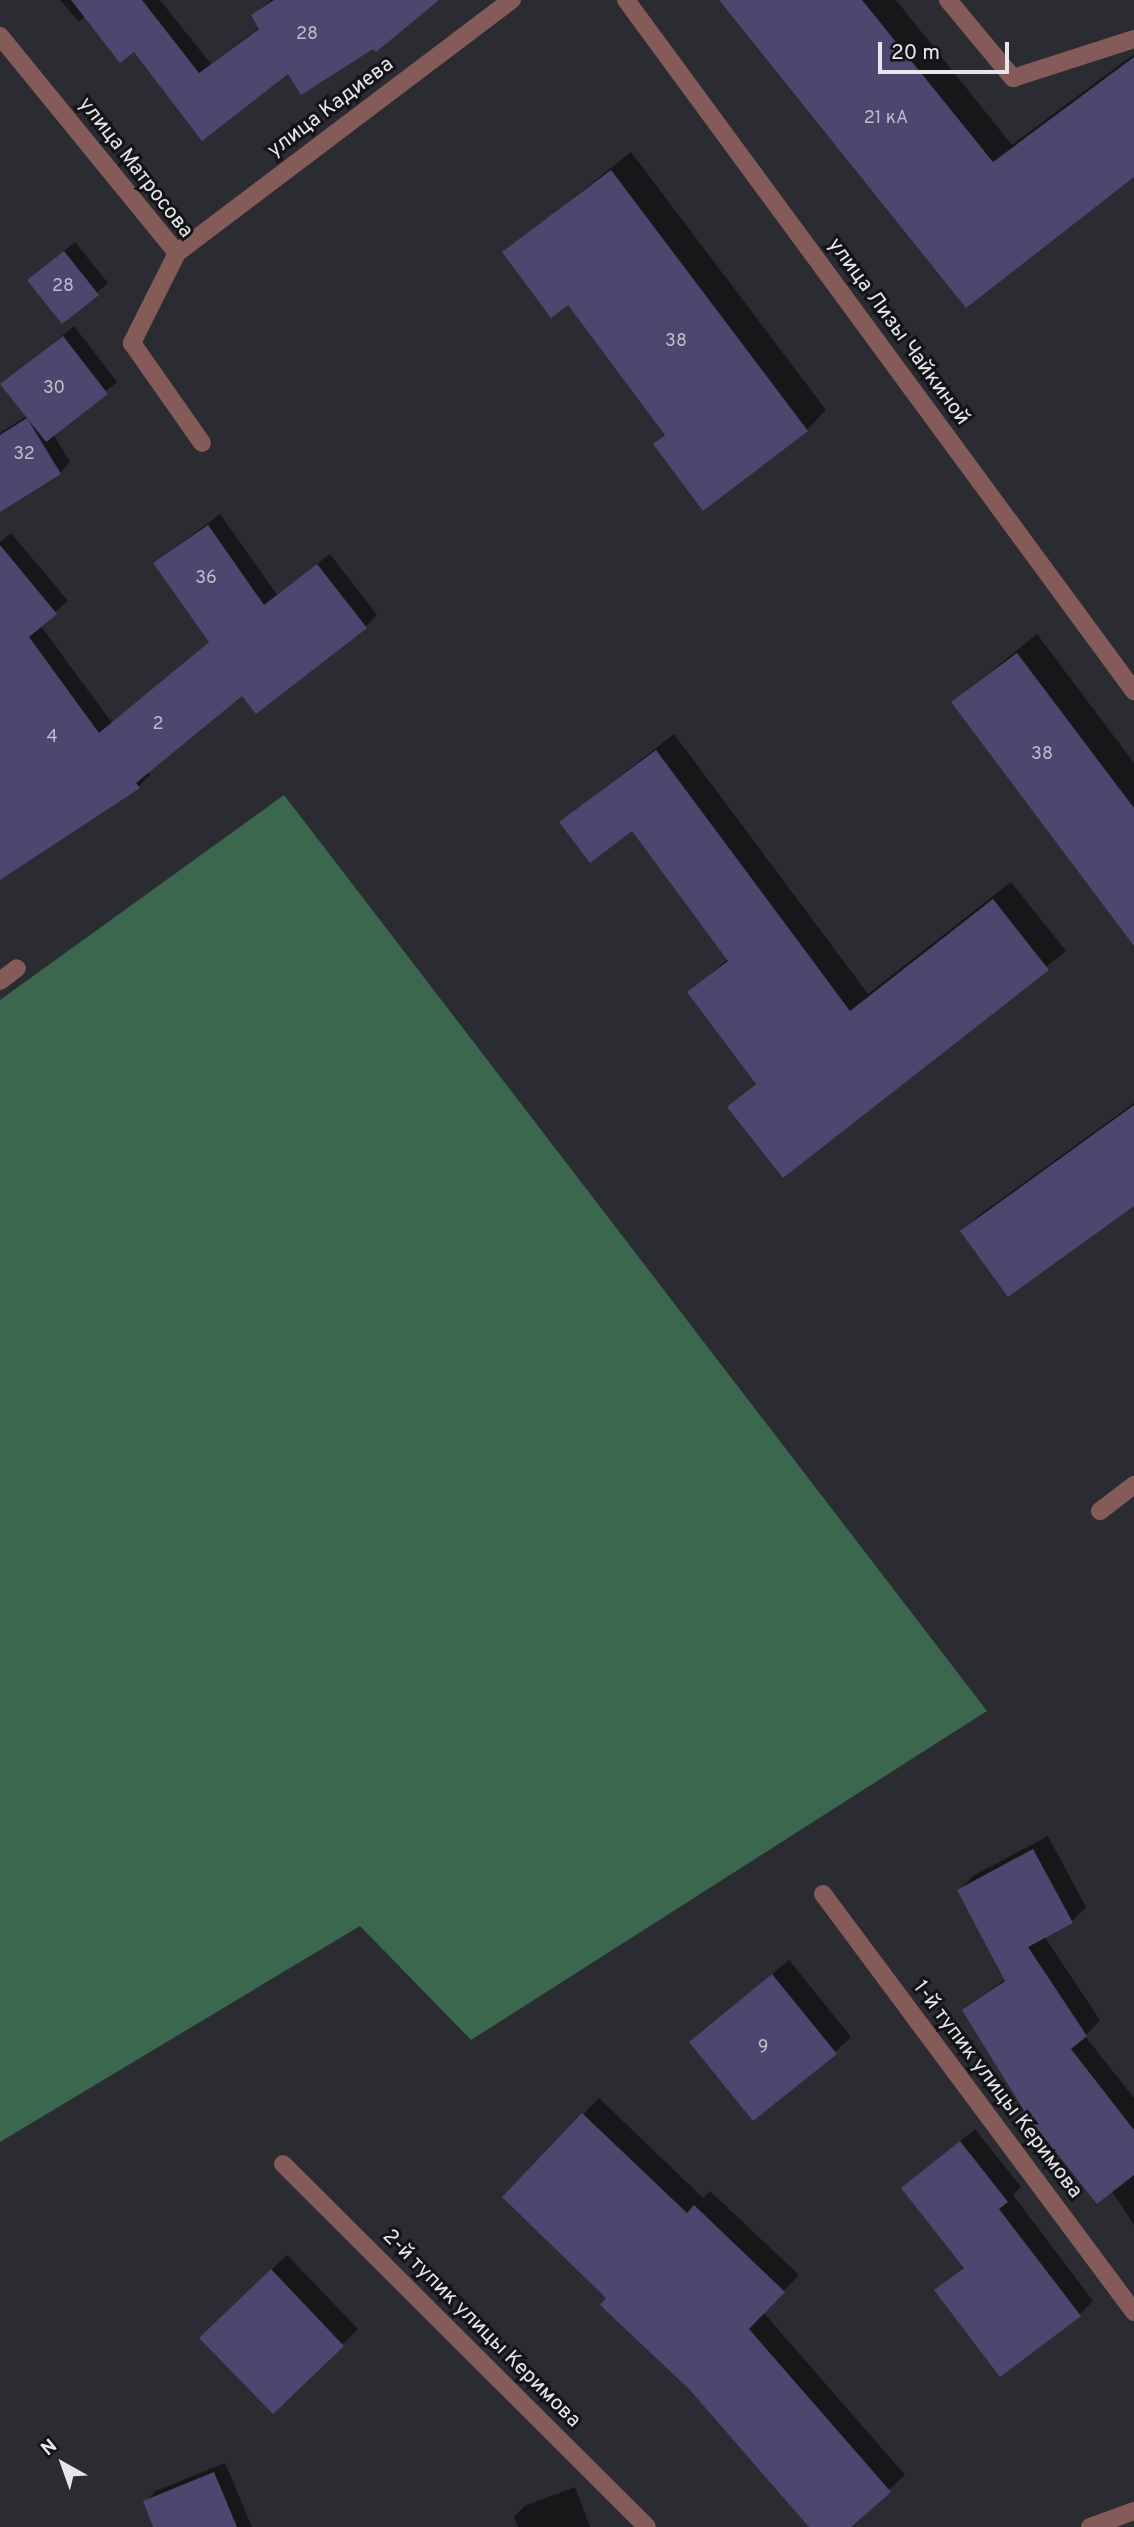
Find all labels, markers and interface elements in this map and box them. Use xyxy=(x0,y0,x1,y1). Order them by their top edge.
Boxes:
house number: 28 xyxy=(296,24,318,46)
scale bar xyxy=(882,28,1013,72)
text: 20 m xyxy=(891,40,940,67)
street label: улица Кадиева xyxy=(263,52,399,164)
street label: улица Матросова xyxy=(72,93,198,243)
house number: 21 кА xyxy=(864,108,908,130)
street label: улица Лизы Чайкиной xyxy=(822,234,974,430)
house number: 28 xyxy=(52,276,74,298)
house number: 38 xyxy=(665,331,687,353)
house number: 30 xyxy=(43,378,65,400)
house number: 32 xyxy=(13,444,35,466)
house number: 36 xyxy=(195,568,217,590)
house number: 2 xyxy=(152,714,164,736)
house number: 4 xyxy=(46,727,58,749)
house number: 38 xyxy=(1031,744,1053,766)
street label: 1-й тупик улицы Керимова xyxy=(907,1976,1087,2204)
house number: 9 xyxy=(758,2037,768,2059)
street label: 2-й тупик улицы Керимова xyxy=(377,2225,585,2433)
north arrow xyxy=(28,2429,98,2499)
text: N xyxy=(37,2434,62,2461)

